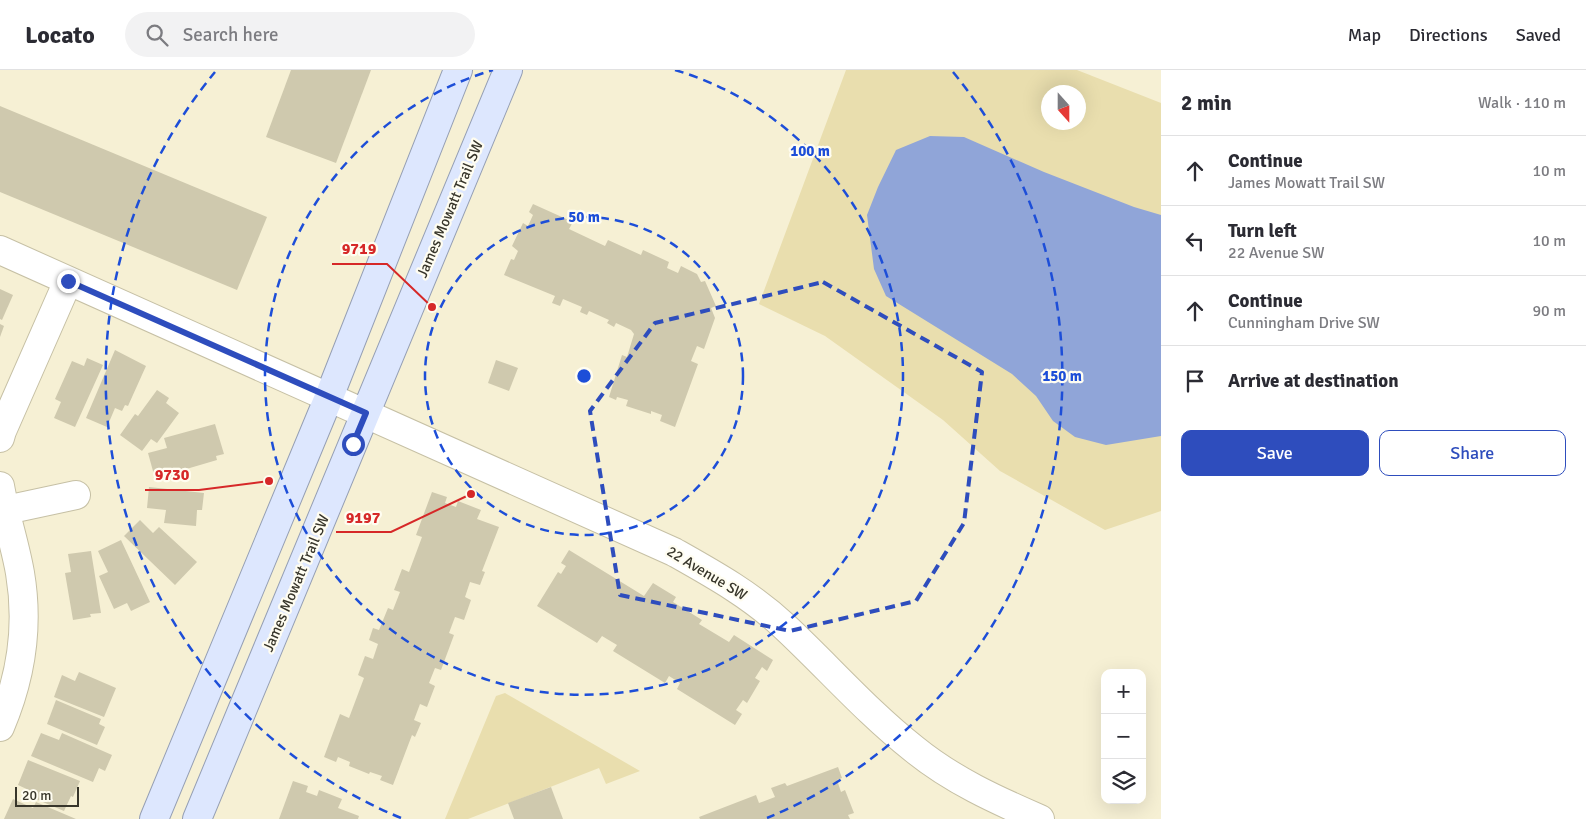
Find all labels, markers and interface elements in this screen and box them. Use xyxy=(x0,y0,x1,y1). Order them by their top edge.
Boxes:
search box xyxy=(125,12,475,57)
text: Locato xyxy=(25,20,95,50)
icon: search xyxy=(143,21,171,49)
text: Search here xyxy=(183,23,279,47)
text: Map xyxy=(1348,24,1381,46)
text: Directions xyxy=(1409,24,1488,46)
text: Saved xyxy=(1516,24,1561,46)
north arrow xyxy=(1041,85,1086,130)
text: 2 min xyxy=(1181,90,1232,116)
text: Walk · 110 m xyxy=(1478,93,1566,113)
street label: James Mowatt Trail SW xyxy=(413,138,487,280)
text: 100 m xyxy=(790,142,830,160)
text: Continue xyxy=(1228,149,1303,173)
icon: ahead xyxy=(1181,157,1209,185)
text: 10 m xyxy=(1532,161,1566,181)
text: James Mowatt Trail SW xyxy=(1228,173,1385,193)
text: 50 m xyxy=(568,208,600,226)
text: Turn left xyxy=(1228,219,1297,243)
icon: left xyxy=(1181,227,1209,255)
text: 10 m xyxy=(1532,231,1566,251)
callout: 9719 xyxy=(332,233,387,264)
text: 9719 xyxy=(342,239,377,259)
text: 22 Avenue SW xyxy=(1228,243,1325,263)
route end xyxy=(57,270,80,293)
text: Continue xyxy=(1228,289,1303,313)
icon: ahead xyxy=(1181,297,1209,325)
text: 90 m xyxy=(1532,301,1566,321)
text: Cunningham Drive SW xyxy=(1228,313,1380,333)
centre of rings xyxy=(575,367,593,385)
text: 150 m xyxy=(1042,367,1082,385)
icon: arrive xyxy=(1181,367,1209,395)
text: Arrive at destination xyxy=(1228,369,1399,393)
button: Save xyxy=(1181,430,1369,476)
button: Share xyxy=(1379,430,1566,476)
route start xyxy=(342,433,365,456)
callout: 9730 xyxy=(145,459,199,490)
text: 9730 xyxy=(155,465,190,485)
callout: 9197 xyxy=(336,501,391,532)
text: 9197 xyxy=(346,508,381,528)
street label: James Mowatt Trail SW xyxy=(259,512,333,654)
street label: 22 Avenue SW xyxy=(664,542,751,604)
map controls xyxy=(1101,669,1146,804)
button: + xyxy=(1101,669,1146,714)
button: − xyxy=(1101,714,1146,759)
button: layers xyxy=(1101,759,1146,804)
scale bar xyxy=(15,784,79,807)
text: 20 m xyxy=(22,787,51,804)

